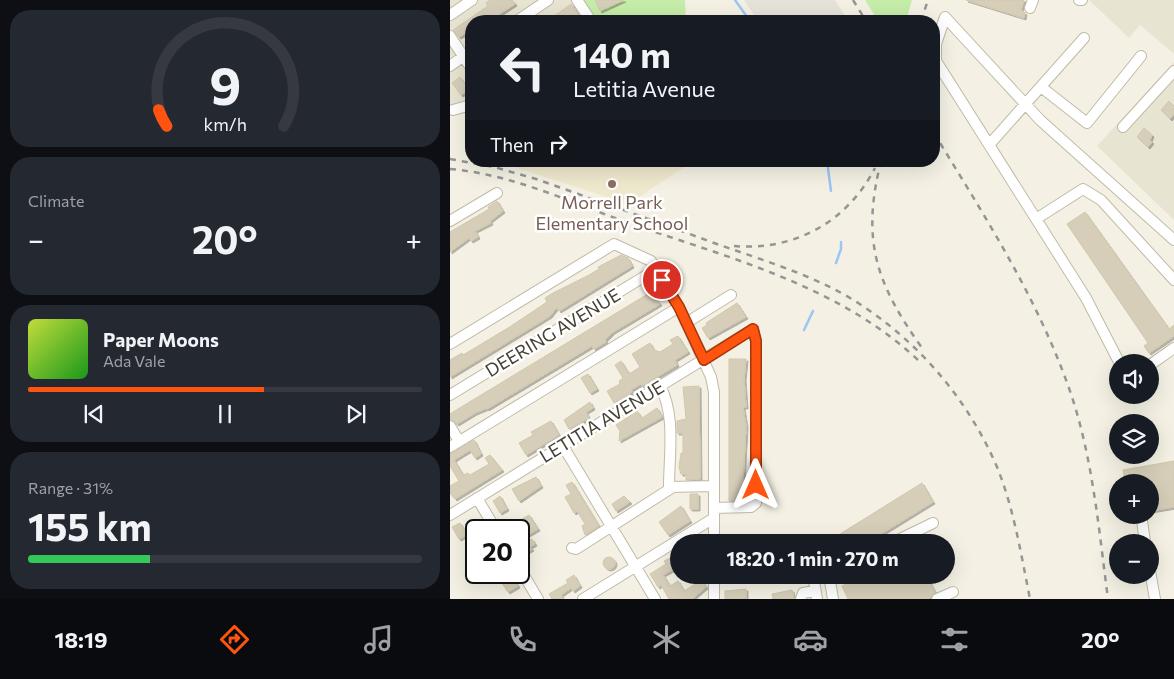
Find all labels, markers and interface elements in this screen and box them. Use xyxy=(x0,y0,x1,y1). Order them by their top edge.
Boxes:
text: 140 m xyxy=(573,32,671,75)
icon: left xyxy=(490,35,555,100)
text: 9 xyxy=(209,52,241,116)
text: Letitia Avenue xyxy=(573,75,715,102)
text: km/h xyxy=(203,113,247,135)
icon: right xyxy=(544,130,572,158)
text: Then xyxy=(490,133,534,156)
marker: Morrell Park Elementary School xyxy=(606,178,618,190)
text: Climate xyxy=(28,191,84,210)
place label: Morrell Park Elementary School xyxy=(536,191,688,234)
text: 20° xyxy=(192,215,258,262)
text: − xyxy=(28,222,44,256)
text: + xyxy=(406,222,422,256)
pin xyxy=(641,259,683,301)
icon: arrive xyxy=(648,266,676,294)
street label: DEERING AVENUE xyxy=(481,283,624,381)
text: Paper Moons xyxy=(103,328,219,351)
text: Ada Vale xyxy=(103,351,165,370)
map controls xyxy=(1109,354,1159,584)
button: sound xyxy=(1109,354,1159,404)
street label: LETITIA AVENUE xyxy=(535,375,668,467)
icon: previous xyxy=(80,400,108,428)
icon: pause xyxy=(211,400,239,428)
icon: next xyxy=(342,400,370,428)
button: layers xyxy=(1109,414,1159,464)
position arrow xyxy=(729,458,781,510)
button: + xyxy=(1109,474,1159,524)
text: Range · 31% xyxy=(28,478,113,497)
text: 155 km xyxy=(28,502,152,549)
speed limit sign: 20 xyxy=(465,519,530,584)
button: − xyxy=(1109,534,1159,584)
text: 18:20 · 1 min · 270 m xyxy=(726,547,899,570)
icon: directions xyxy=(217,622,252,657)
icon: music xyxy=(361,622,396,657)
icon: phone xyxy=(505,622,540,657)
icon: climate xyxy=(649,622,684,657)
icon: car xyxy=(793,622,828,657)
icon: filters xyxy=(937,622,972,657)
text: 18:19 xyxy=(55,626,107,653)
text: 20° xyxy=(1081,626,1119,653)

